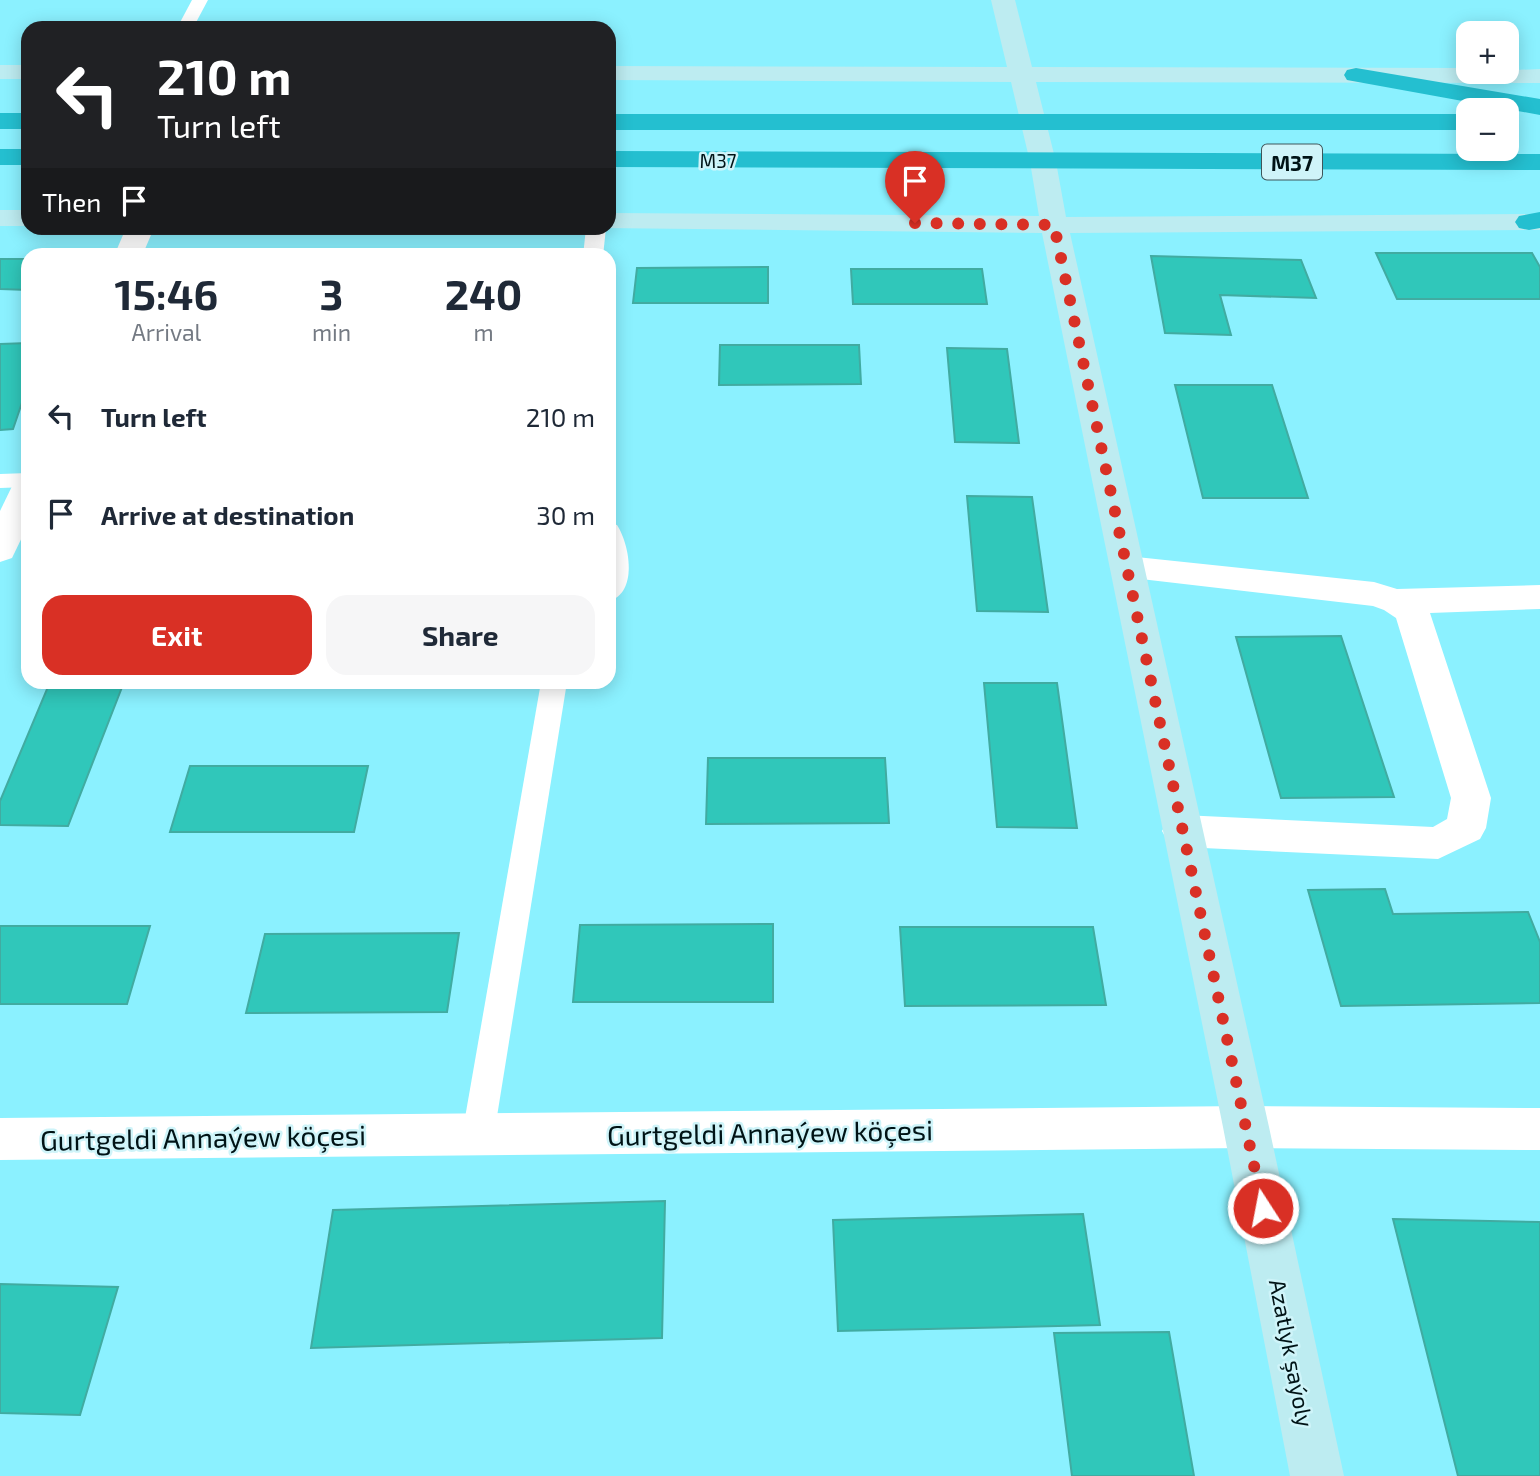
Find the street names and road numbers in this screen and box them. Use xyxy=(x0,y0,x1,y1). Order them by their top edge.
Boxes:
road number: M37 xyxy=(1262,144,1322,180)
street label: M37 xyxy=(700,149,737,172)
street label: Gurtgeldi Annaýew köçesi xyxy=(607,1112,933,1153)
street label: Gurtgeldi Annaýew köçesi xyxy=(40,1117,366,1158)
street label: Azatlyk şaýoly xyxy=(1263,1276,1320,1430)

